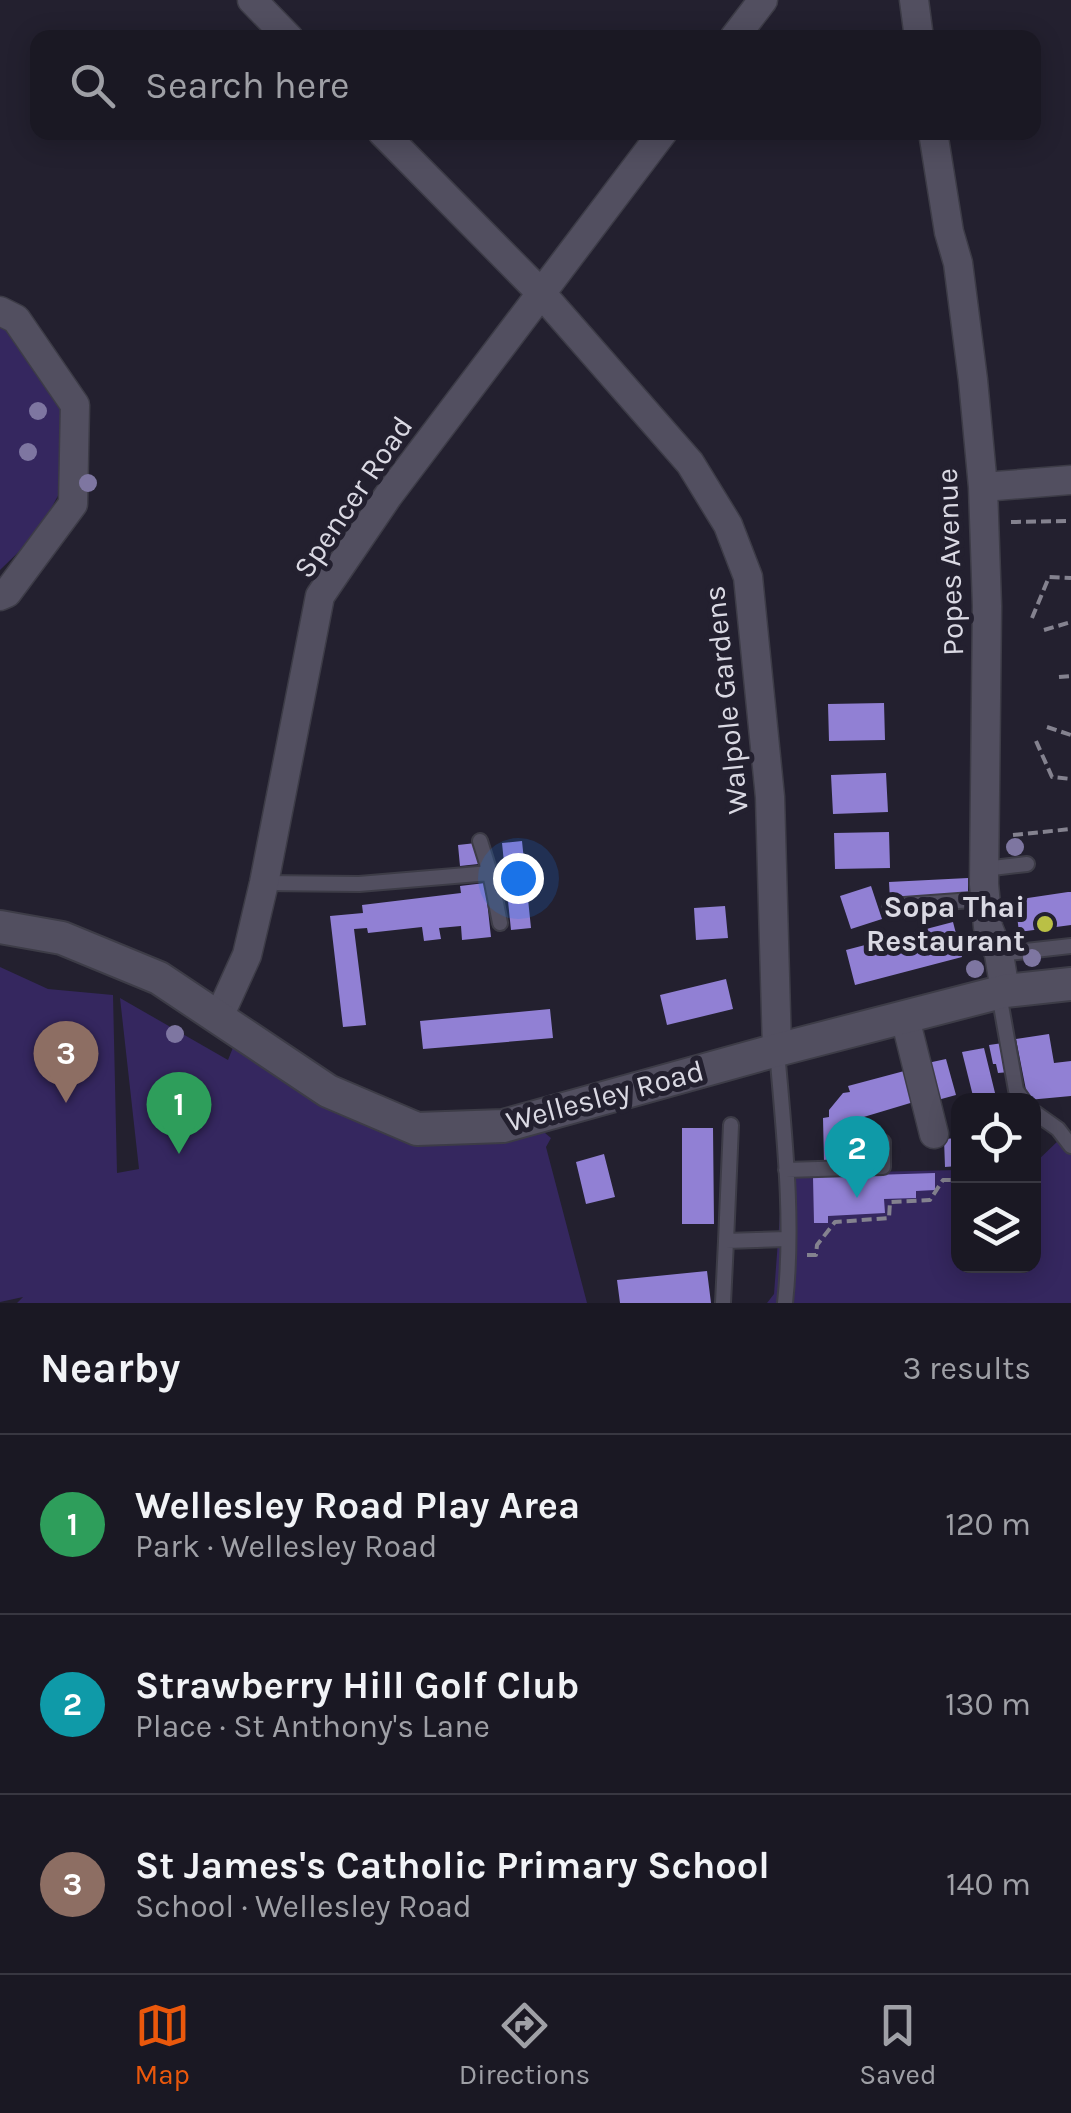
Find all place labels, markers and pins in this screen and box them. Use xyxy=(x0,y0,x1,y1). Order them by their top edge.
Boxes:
place label: Sopa Thai Restaurant xyxy=(866,889,1025,959)
marker: Sopa Thai Restaurant xyxy=(1034,913,1056,935)
pin: 3 xyxy=(34,1020,98,1103)
pin: 1 xyxy=(146,1072,212,1154)
pin: 2 xyxy=(824,1116,890,1198)

